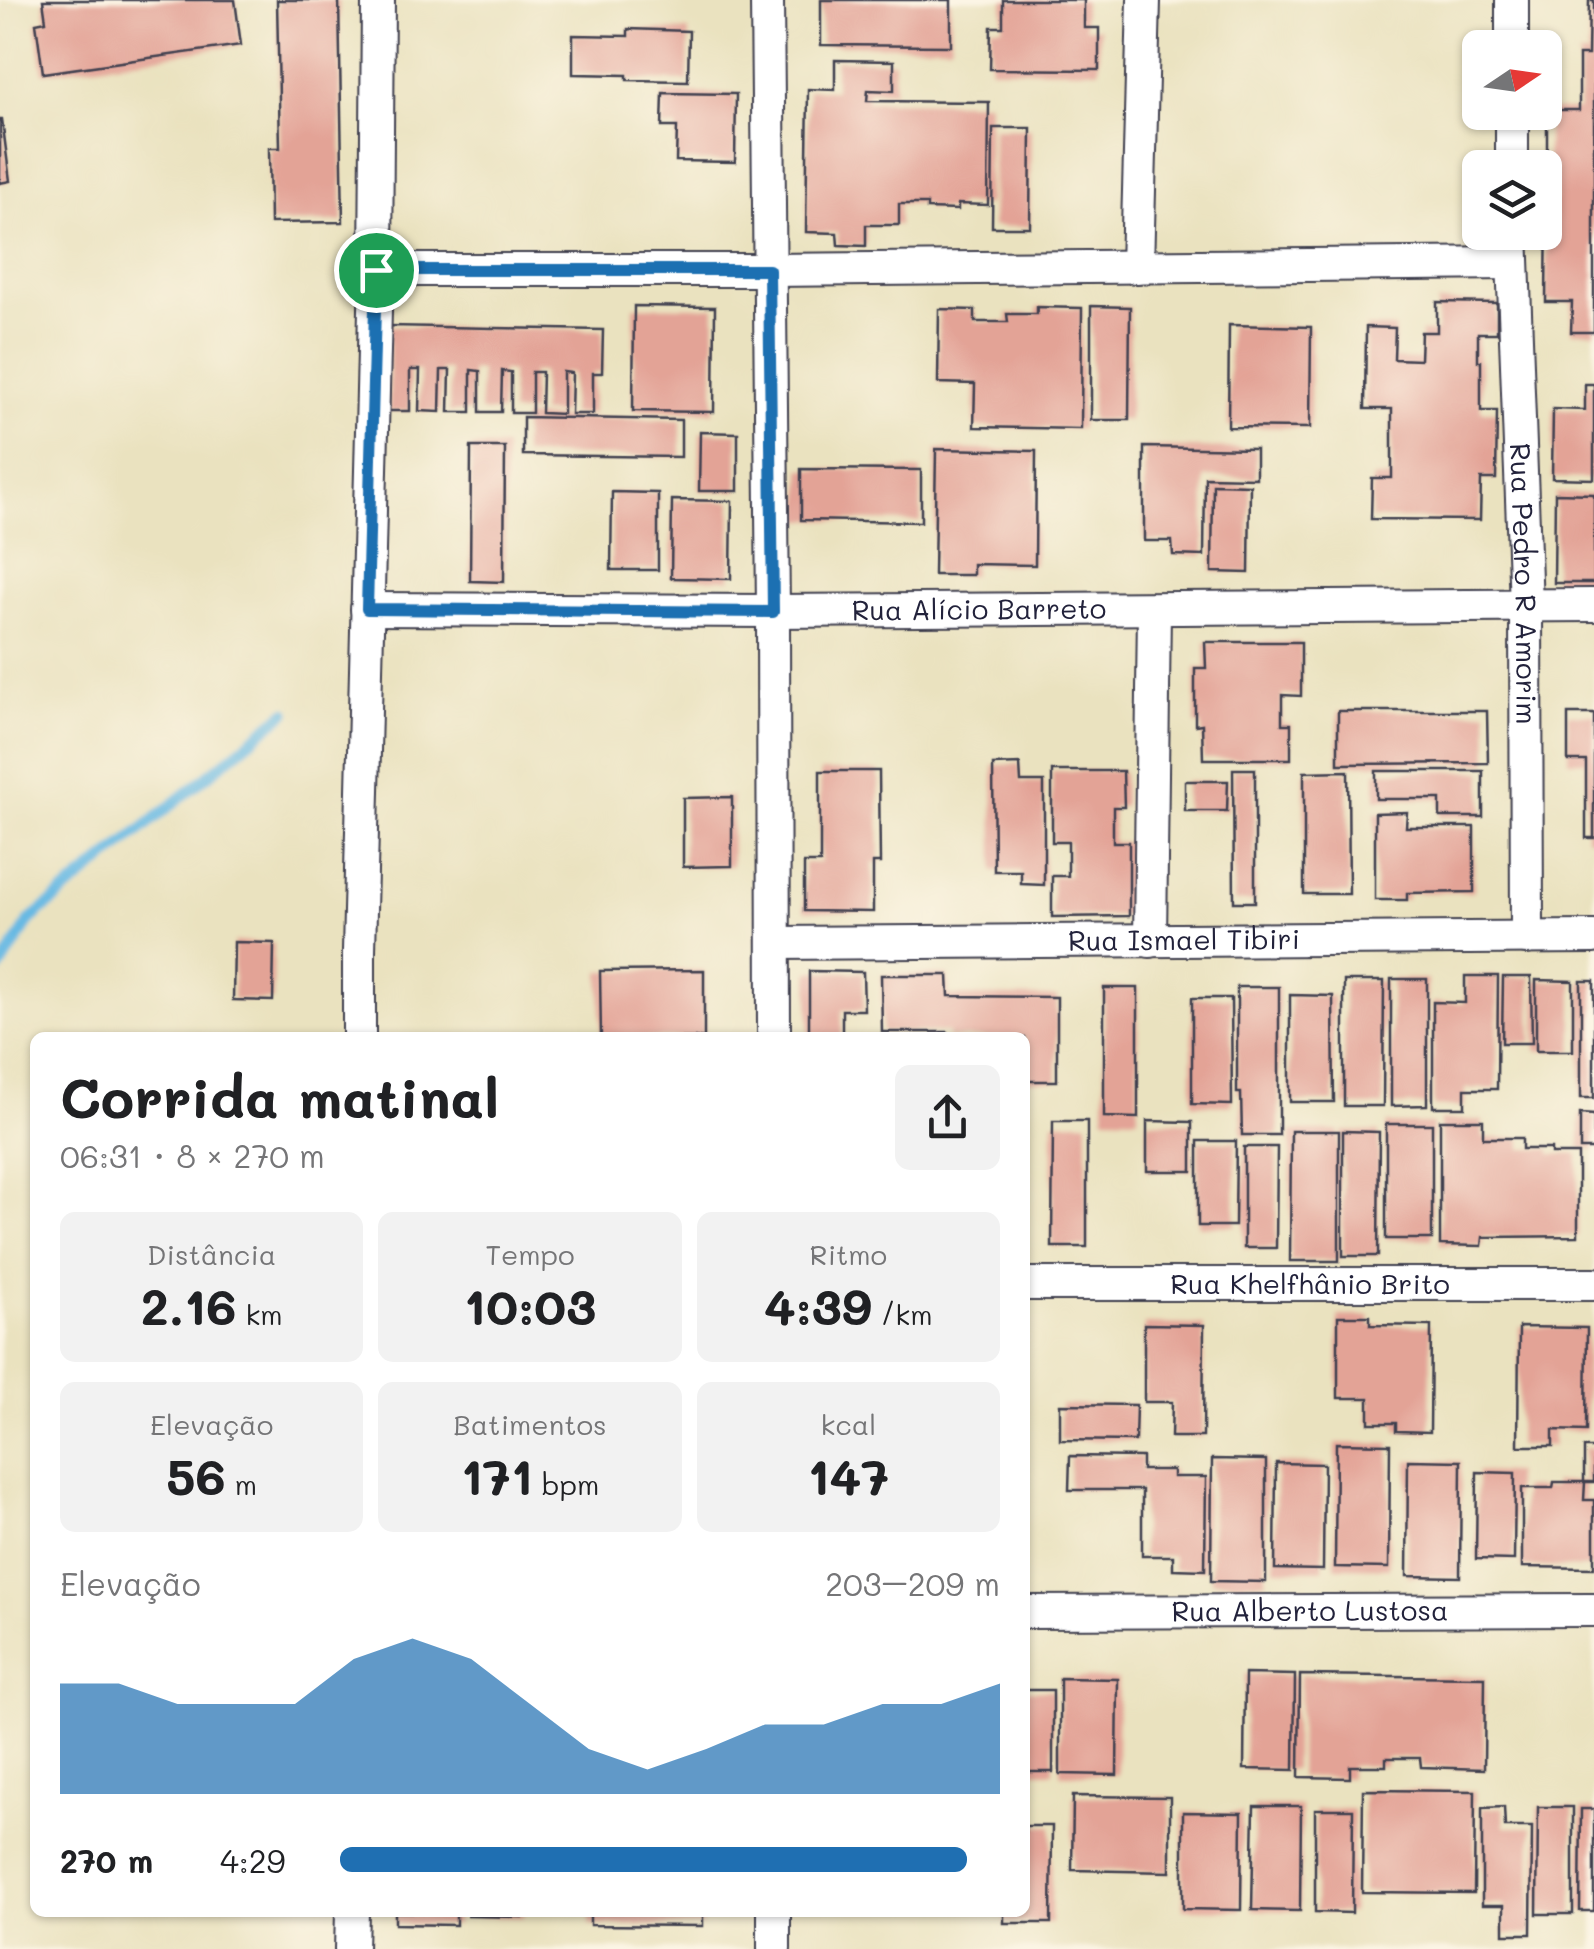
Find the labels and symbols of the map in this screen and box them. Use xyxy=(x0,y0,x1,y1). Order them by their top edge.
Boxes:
north arrow xyxy=(1462,30,1562,130)
pin xyxy=(334,228,419,313)
street label: Rua Pedro R Amorim xyxy=(1503,442,1545,725)
street label: Rua Alício Barreto xyxy=(851,590,1107,627)
street label: Rua Ismael Tibiri xyxy=(1068,920,1300,958)
street label: Rua Khelfhânio Brito xyxy=(1170,1265,1450,1301)
street label: Rua Alberto Lustosa xyxy=(1171,1592,1449,1628)

